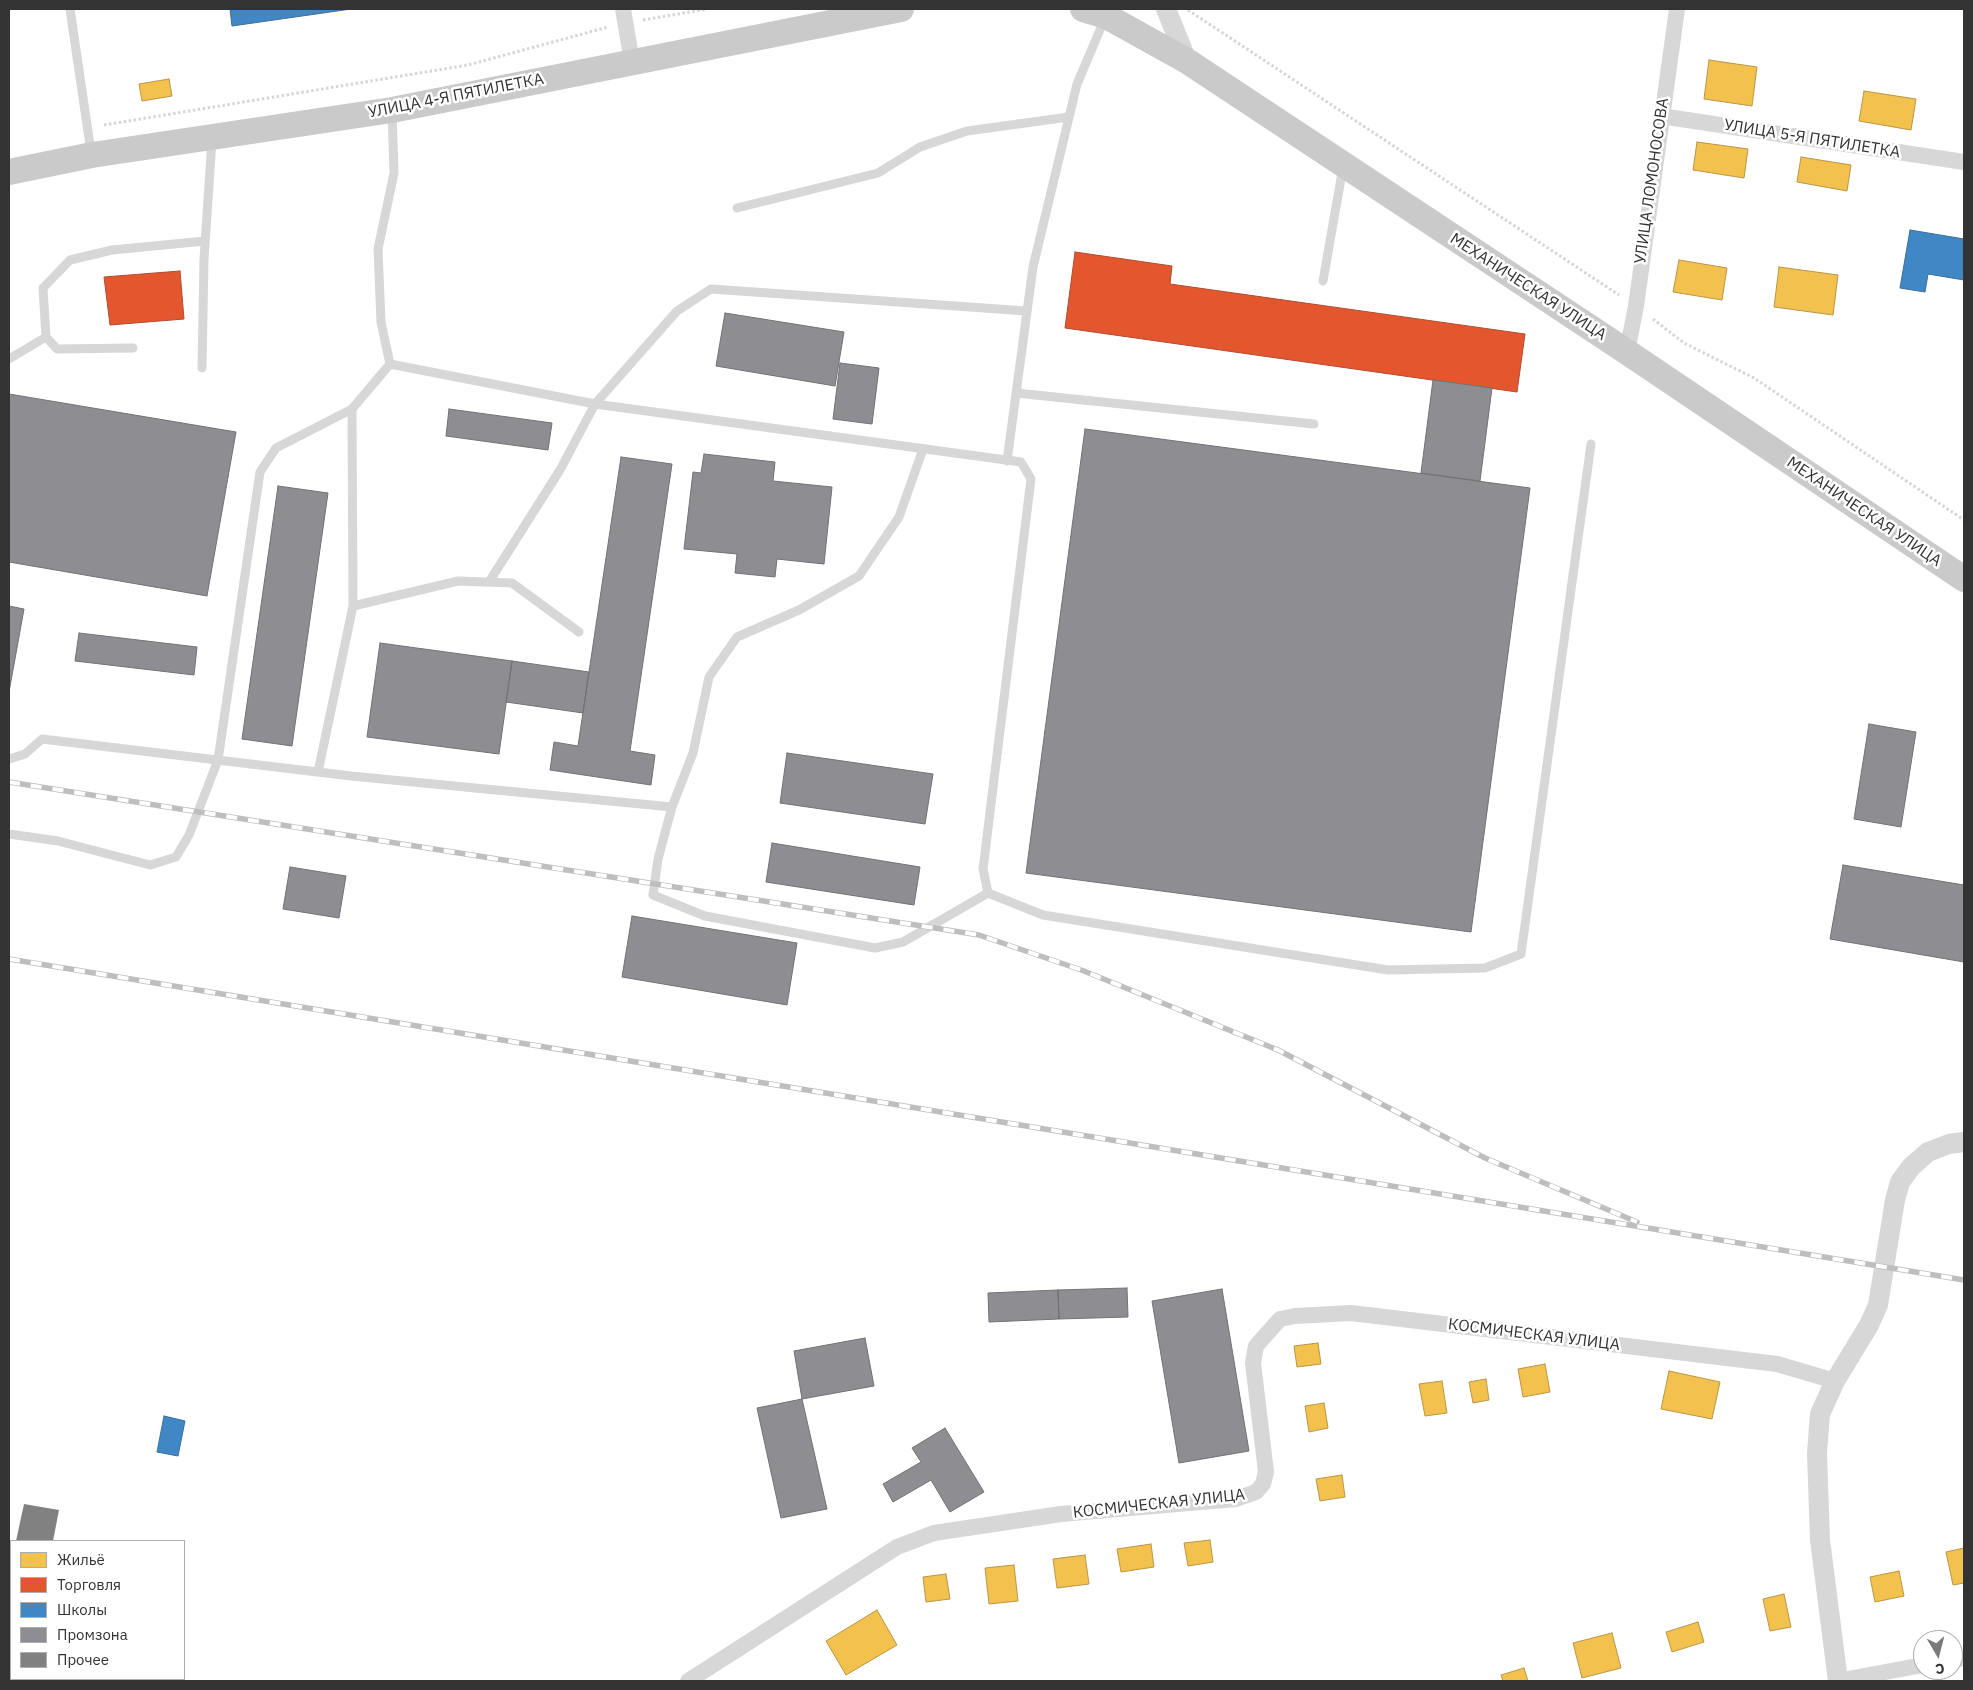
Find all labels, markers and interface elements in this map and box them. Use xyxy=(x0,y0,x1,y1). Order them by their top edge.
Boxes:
street label: УЛИЦА 4-Я ПЯТИЛЕТКА xyxy=(367,70,545,122)
street label: УЛИЦА ЛОМОНОСОВА xyxy=(1631,97,1673,265)
street label: УЛИЦА 5-Я ПЯТИЛЕТКА xyxy=(1722,116,1902,162)
street label: МЕХАНИЧЕСКАЯ УЛИЦА xyxy=(1446,229,1610,345)
street label: МЕХАНИЧЕСКАЯ УЛИЦА xyxy=(1783,453,1945,571)
street label: КОСМИЧЕСКАЯ УЛИЦА xyxy=(1447,1315,1621,1355)
street label: КОСМИЧЕСКАЯ УЛИЦА xyxy=(1072,1485,1246,1523)
legend xyxy=(10,1540,185,1680)
text: Жильё xyxy=(57,1550,105,1569)
text: Торговля xyxy=(57,1575,121,1594)
text: Школы xyxy=(57,1600,107,1619)
text: Промзона xyxy=(57,1625,128,1644)
north arrow xyxy=(1913,1630,1963,1680)
text: Прочее xyxy=(57,1650,109,1669)
text: С xyxy=(1934,1659,1946,1678)

